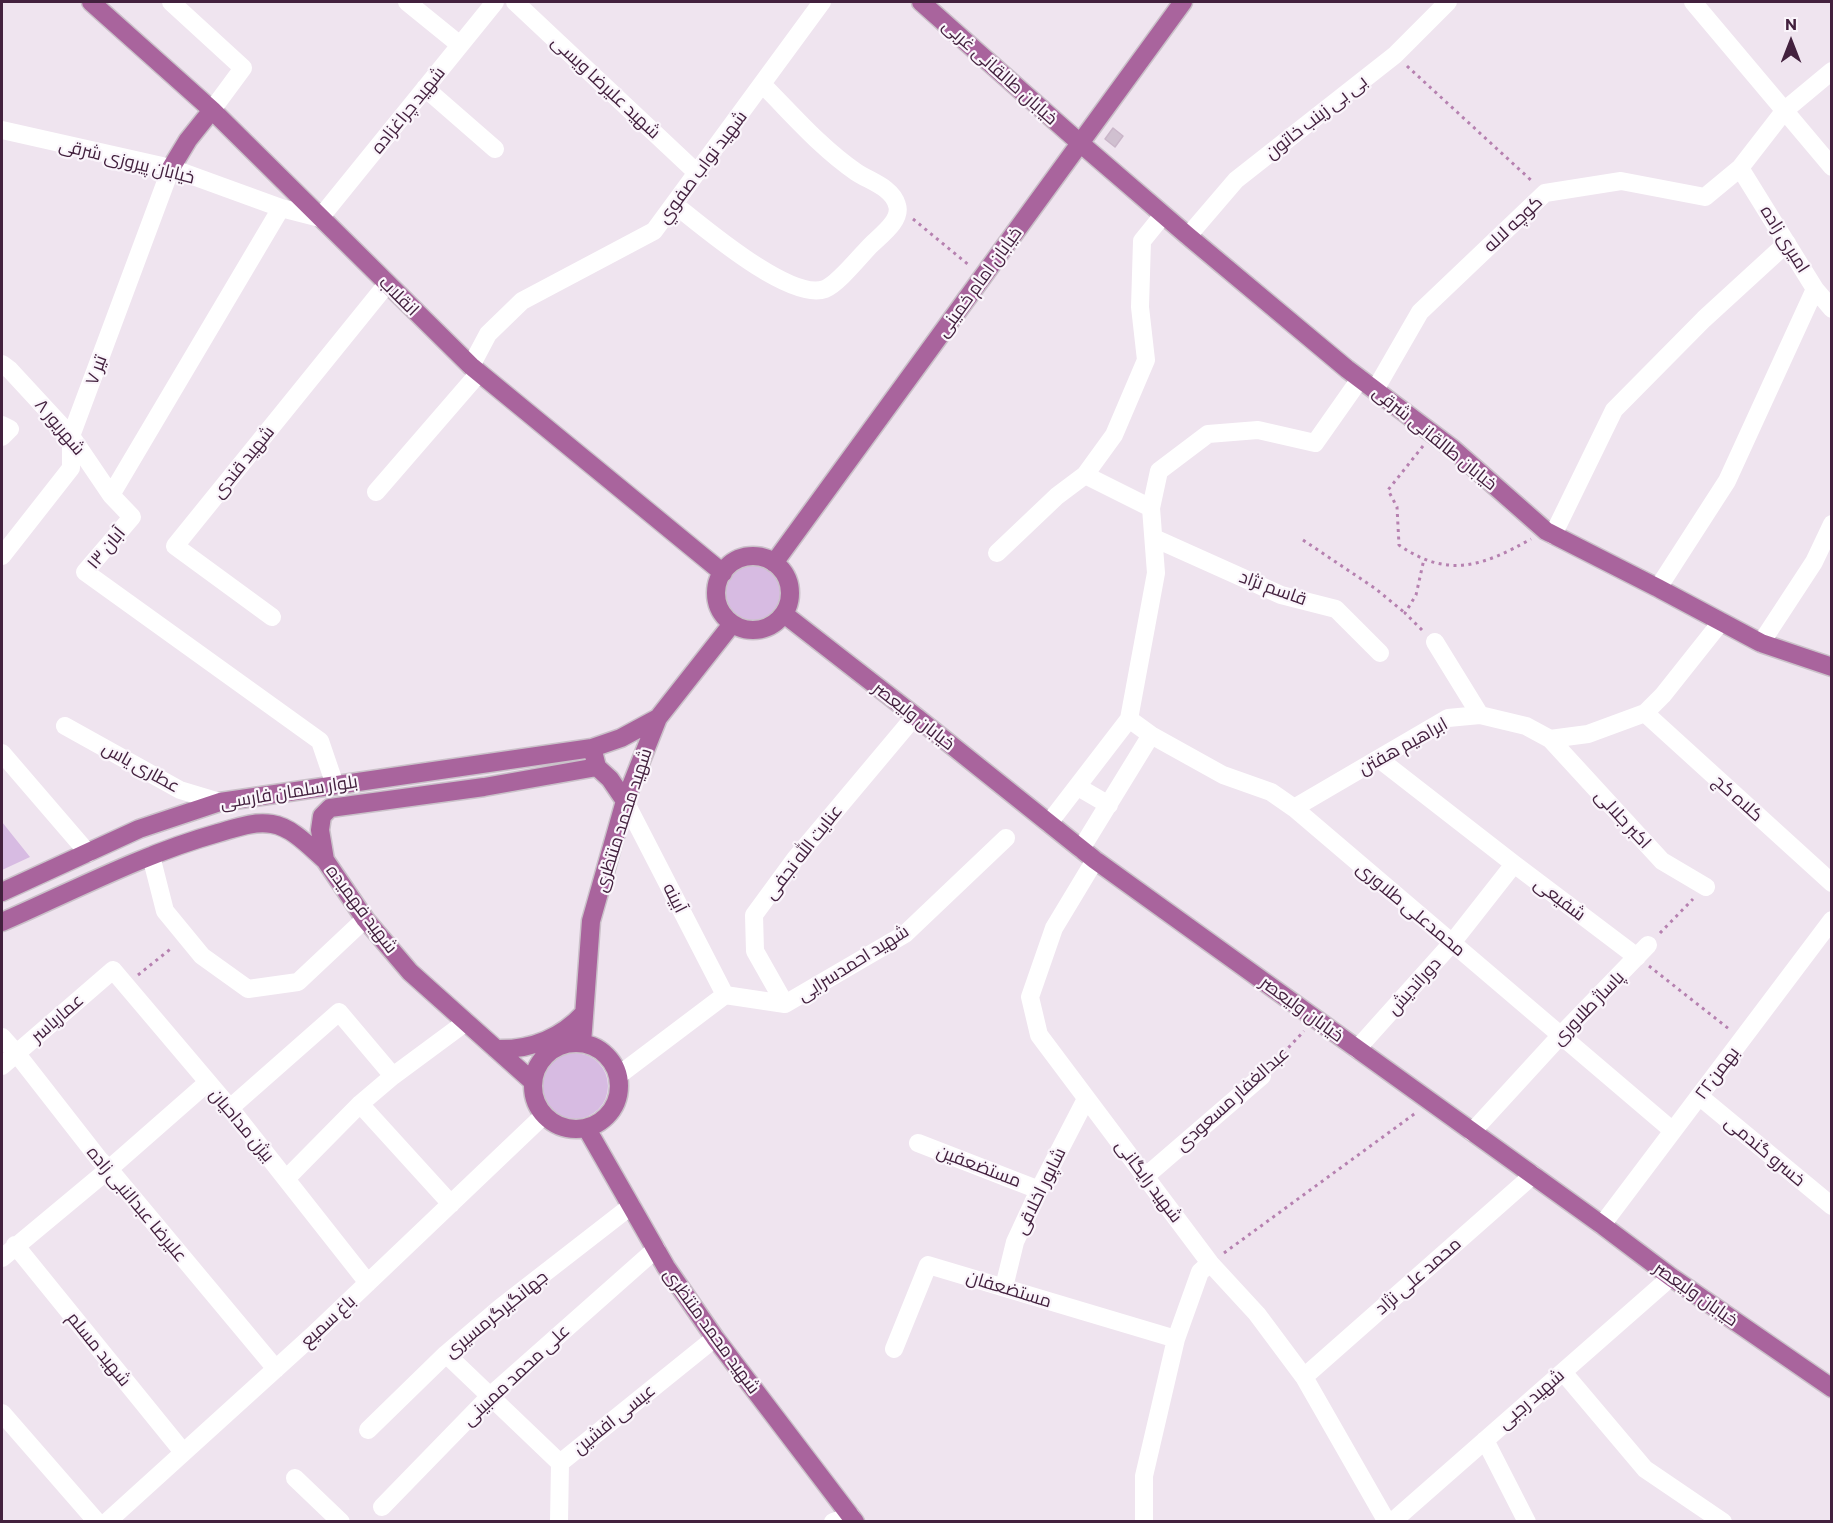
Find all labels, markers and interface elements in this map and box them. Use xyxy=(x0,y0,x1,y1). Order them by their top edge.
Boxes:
north arrow xyxy=(1761,12,1821,72)
text: N xyxy=(1785,14,1797,33)
street label: خیابان طالقانی غربی xyxy=(938,15,1062,129)
street label: شهید علیرضا ویسی xyxy=(547,31,665,143)
street label: شهید چراغزاده xyxy=(366,62,450,158)
street label: بی بی زینب خاتون xyxy=(1261,70,1371,164)
street label: شهید نواب صفوي xyxy=(653,106,751,228)
street label: خیابان پیروزی شرقی xyxy=(57,134,197,188)
street label: کوچه لاله xyxy=(1479,191,1547,257)
street label: امیری زاده xyxy=(1756,201,1814,277)
street label: خیابان امام خمینی xyxy=(932,223,1026,341)
street label: انقلاب xyxy=(375,272,423,320)
street label: ۷ تیر xyxy=(81,352,111,388)
street label: خیابان طالقانی شرقی xyxy=(1368,381,1502,495)
street label: ۸ شهریور xyxy=(30,394,90,460)
street label: شهید قندی xyxy=(207,421,279,503)
street label: ۱۳ آبان xyxy=(82,523,130,573)
street label: قاسم نژاد xyxy=(1236,566,1310,610)
street label: خیابان ولیعصر xyxy=(869,677,959,755)
street label: ابراهیم هفتن xyxy=(1355,713,1451,779)
street label: عطاری یاس xyxy=(98,737,184,797)
street label: شهید محمد منتظری xyxy=(590,745,656,895)
street label: بلوار سلمان فارسی xyxy=(219,770,359,814)
street label: کلاه کج xyxy=(1709,770,1767,826)
street label: اکبر جلالی xyxy=(1590,785,1656,853)
street label: عنایت الله نجفی xyxy=(759,800,847,904)
street label: محمدعلی طلاوری xyxy=(1352,857,1470,961)
street label: شهید فهمیده xyxy=(322,860,402,958)
street label: شفیعی xyxy=(1530,873,1590,925)
street label: آبینه xyxy=(658,879,692,917)
street label: شهید احمدسرایی xyxy=(793,920,913,1006)
street label: دوراندیش xyxy=(1383,953,1445,1019)
street label: پاساژ طلاوری xyxy=(1547,966,1629,1050)
street label: خیابان ولیعصر xyxy=(1256,972,1348,1046)
street label: عماریاسر xyxy=(26,989,88,1047)
street label: عبدالغفار مسعودی xyxy=(1171,1042,1293,1156)
street label: ۲۲بهمن xyxy=(1690,1042,1744,1104)
street label: بیژن مداحیان xyxy=(205,1084,279,1166)
street label: خسرو گندمی xyxy=(1720,1111,1810,1191)
street label: شهید رایگانی xyxy=(1111,1135,1187,1227)
street label: مستضعفین xyxy=(934,1140,1024,1192)
street label: علیرضا عبدالنبی زاده xyxy=(82,1142,192,1266)
street label: شاپور اخلاقی xyxy=(1010,1144,1070,1238)
street label: محمد علی نژاد xyxy=(1371,1233,1465,1319)
street label: خیابان ولیعصر xyxy=(1650,1257,1742,1331)
street label: شهید محمد منتظری xyxy=(659,1264,765,1398)
street label: جهانگیرگرمسیری xyxy=(440,1266,552,1362)
street label: مستضعفان xyxy=(964,1266,1054,1312)
street label: باغ سمیع xyxy=(296,1290,360,1352)
street label: شهید مسلم xyxy=(62,1307,136,1391)
street label: علی محمد ممبینی xyxy=(458,1320,574,1430)
street label: شهید رجبی xyxy=(1493,1364,1569,1434)
street label: عیسی افشین xyxy=(568,1379,660,1459)

